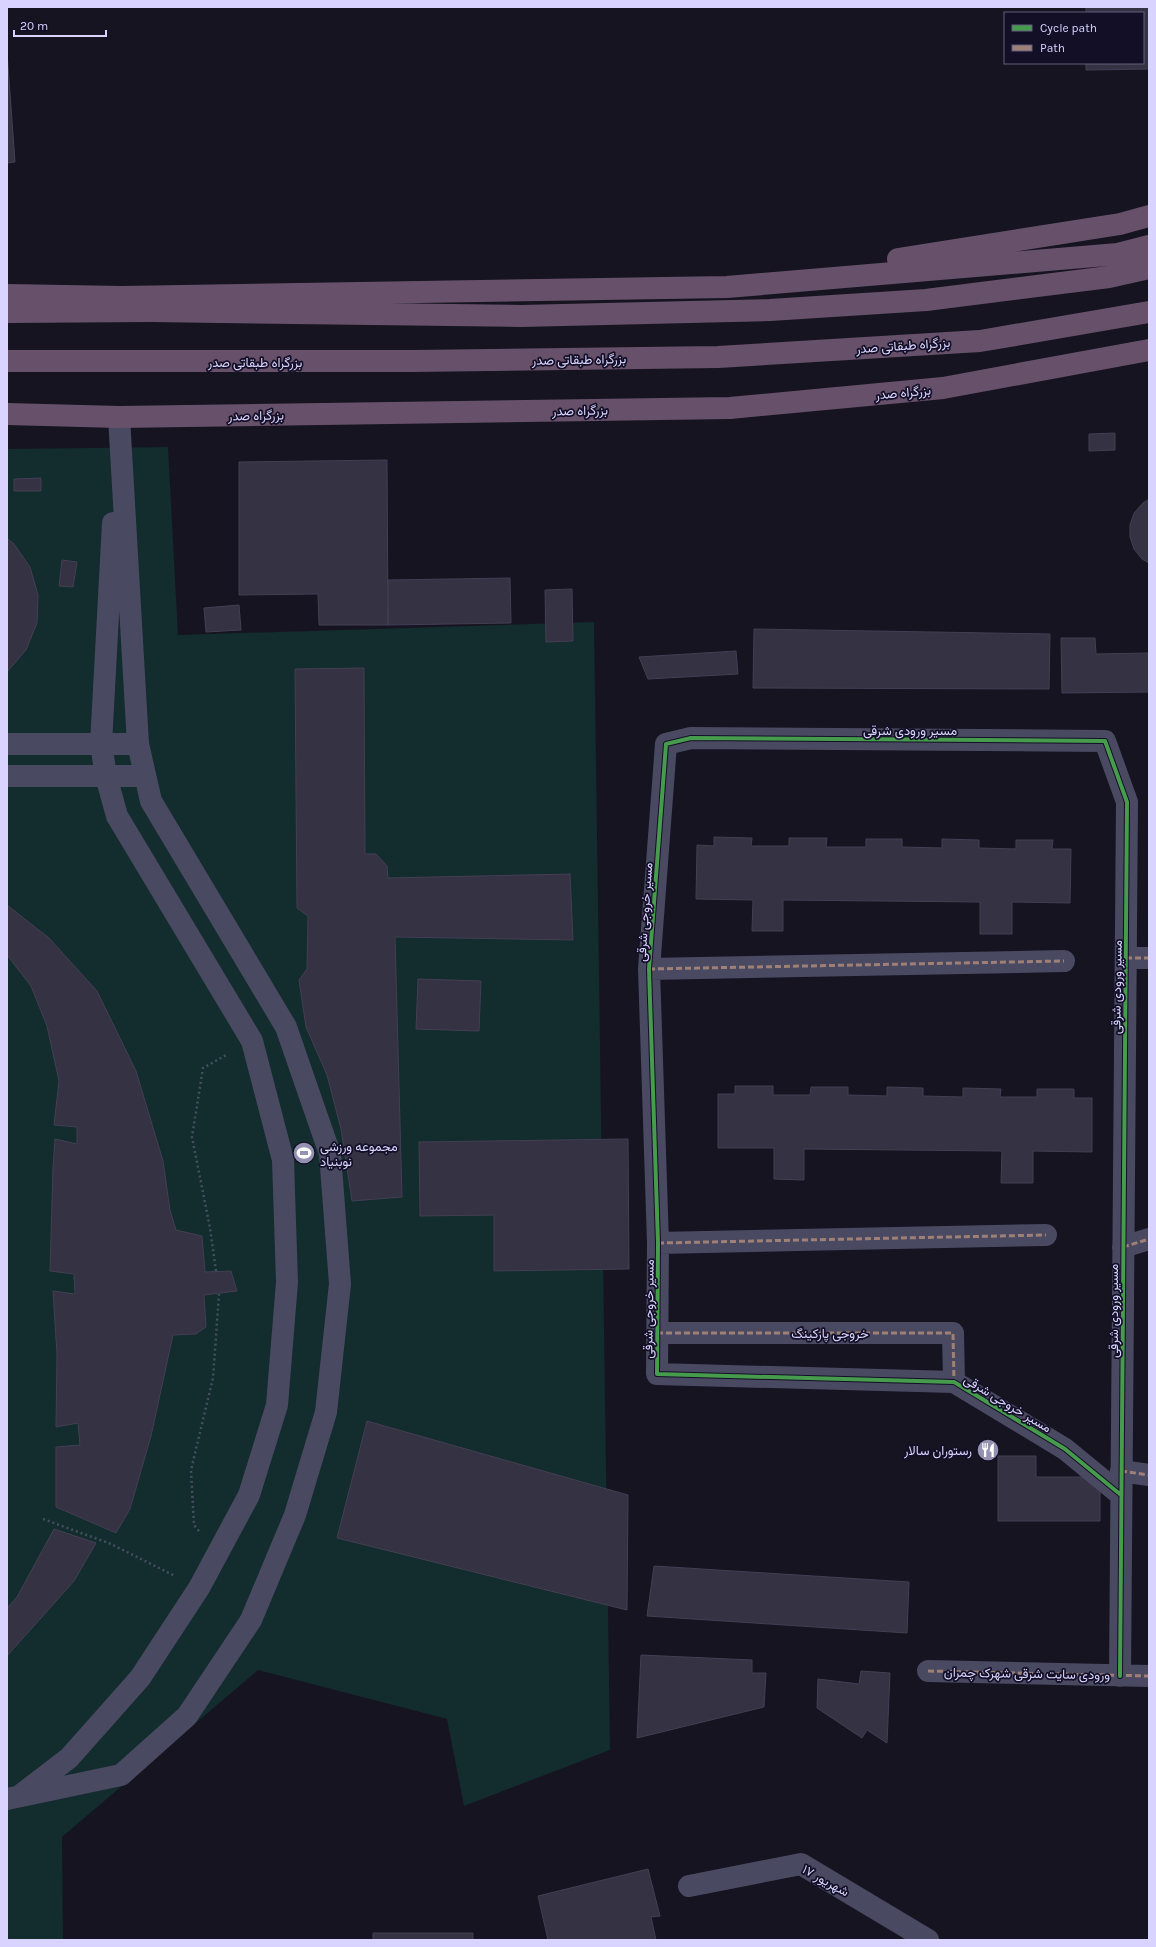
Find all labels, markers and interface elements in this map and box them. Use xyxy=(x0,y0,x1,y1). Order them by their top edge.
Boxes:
scale bar xyxy=(14,12,106,38)
legend xyxy=(1004,12,1144,64)
text: 20 m xyxy=(20,19,48,33)
text: Cycle path xyxy=(1040,21,1097,35)
text: Path xyxy=(1040,41,1065,55)
street label: بزرگراه طبقاتی صدر xyxy=(854,335,951,357)
street label: بزرگراه طبقاتی صدر xyxy=(531,351,627,369)
street label: بزرگراه طبقاتی صدر xyxy=(207,355,302,371)
street label: بزرگراه صدر xyxy=(873,383,932,404)
street label: بزرگراه صدر xyxy=(551,403,608,420)
street label: بزرگراه صدر xyxy=(227,408,284,425)
street label: مسیر ورودی شرقی xyxy=(863,723,957,739)
street label: مسیر خروجی شرقی xyxy=(634,862,656,962)
street label: مسیر ورودی شرقی xyxy=(1108,940,1126,1034)
place label: مجموعه ورزشی نوبنیاد xyxy=(320,1139,398,1170)
sports icon: مجموعه ورزشی نوبنیاد xyxy=(291,1140,317,1166)
street label: مسیر خروجی شرقی xyxy=(640,1259,658,1359)
street label: مسیر ورودی شرقی xyxy=(1106,1264,1122,1358)
street label: خروجی پارکینگ xyxy=(791,1326,869,1343)
street label: مسیر خروجی شرقی xyxy=(961,1371,1054,1436)
restaurant icon: رستوران سالار xyxy=(975,1437,1001,1463)
place label: رستوران سالار xyxy=(903,1443,972,1459)
street label: ورودی سایت شرقی شهرک چمران xyxy=(944,1665,1110,1684)
street label: ۱۷ شهریور xyxy=(799,1861,852,1900)

